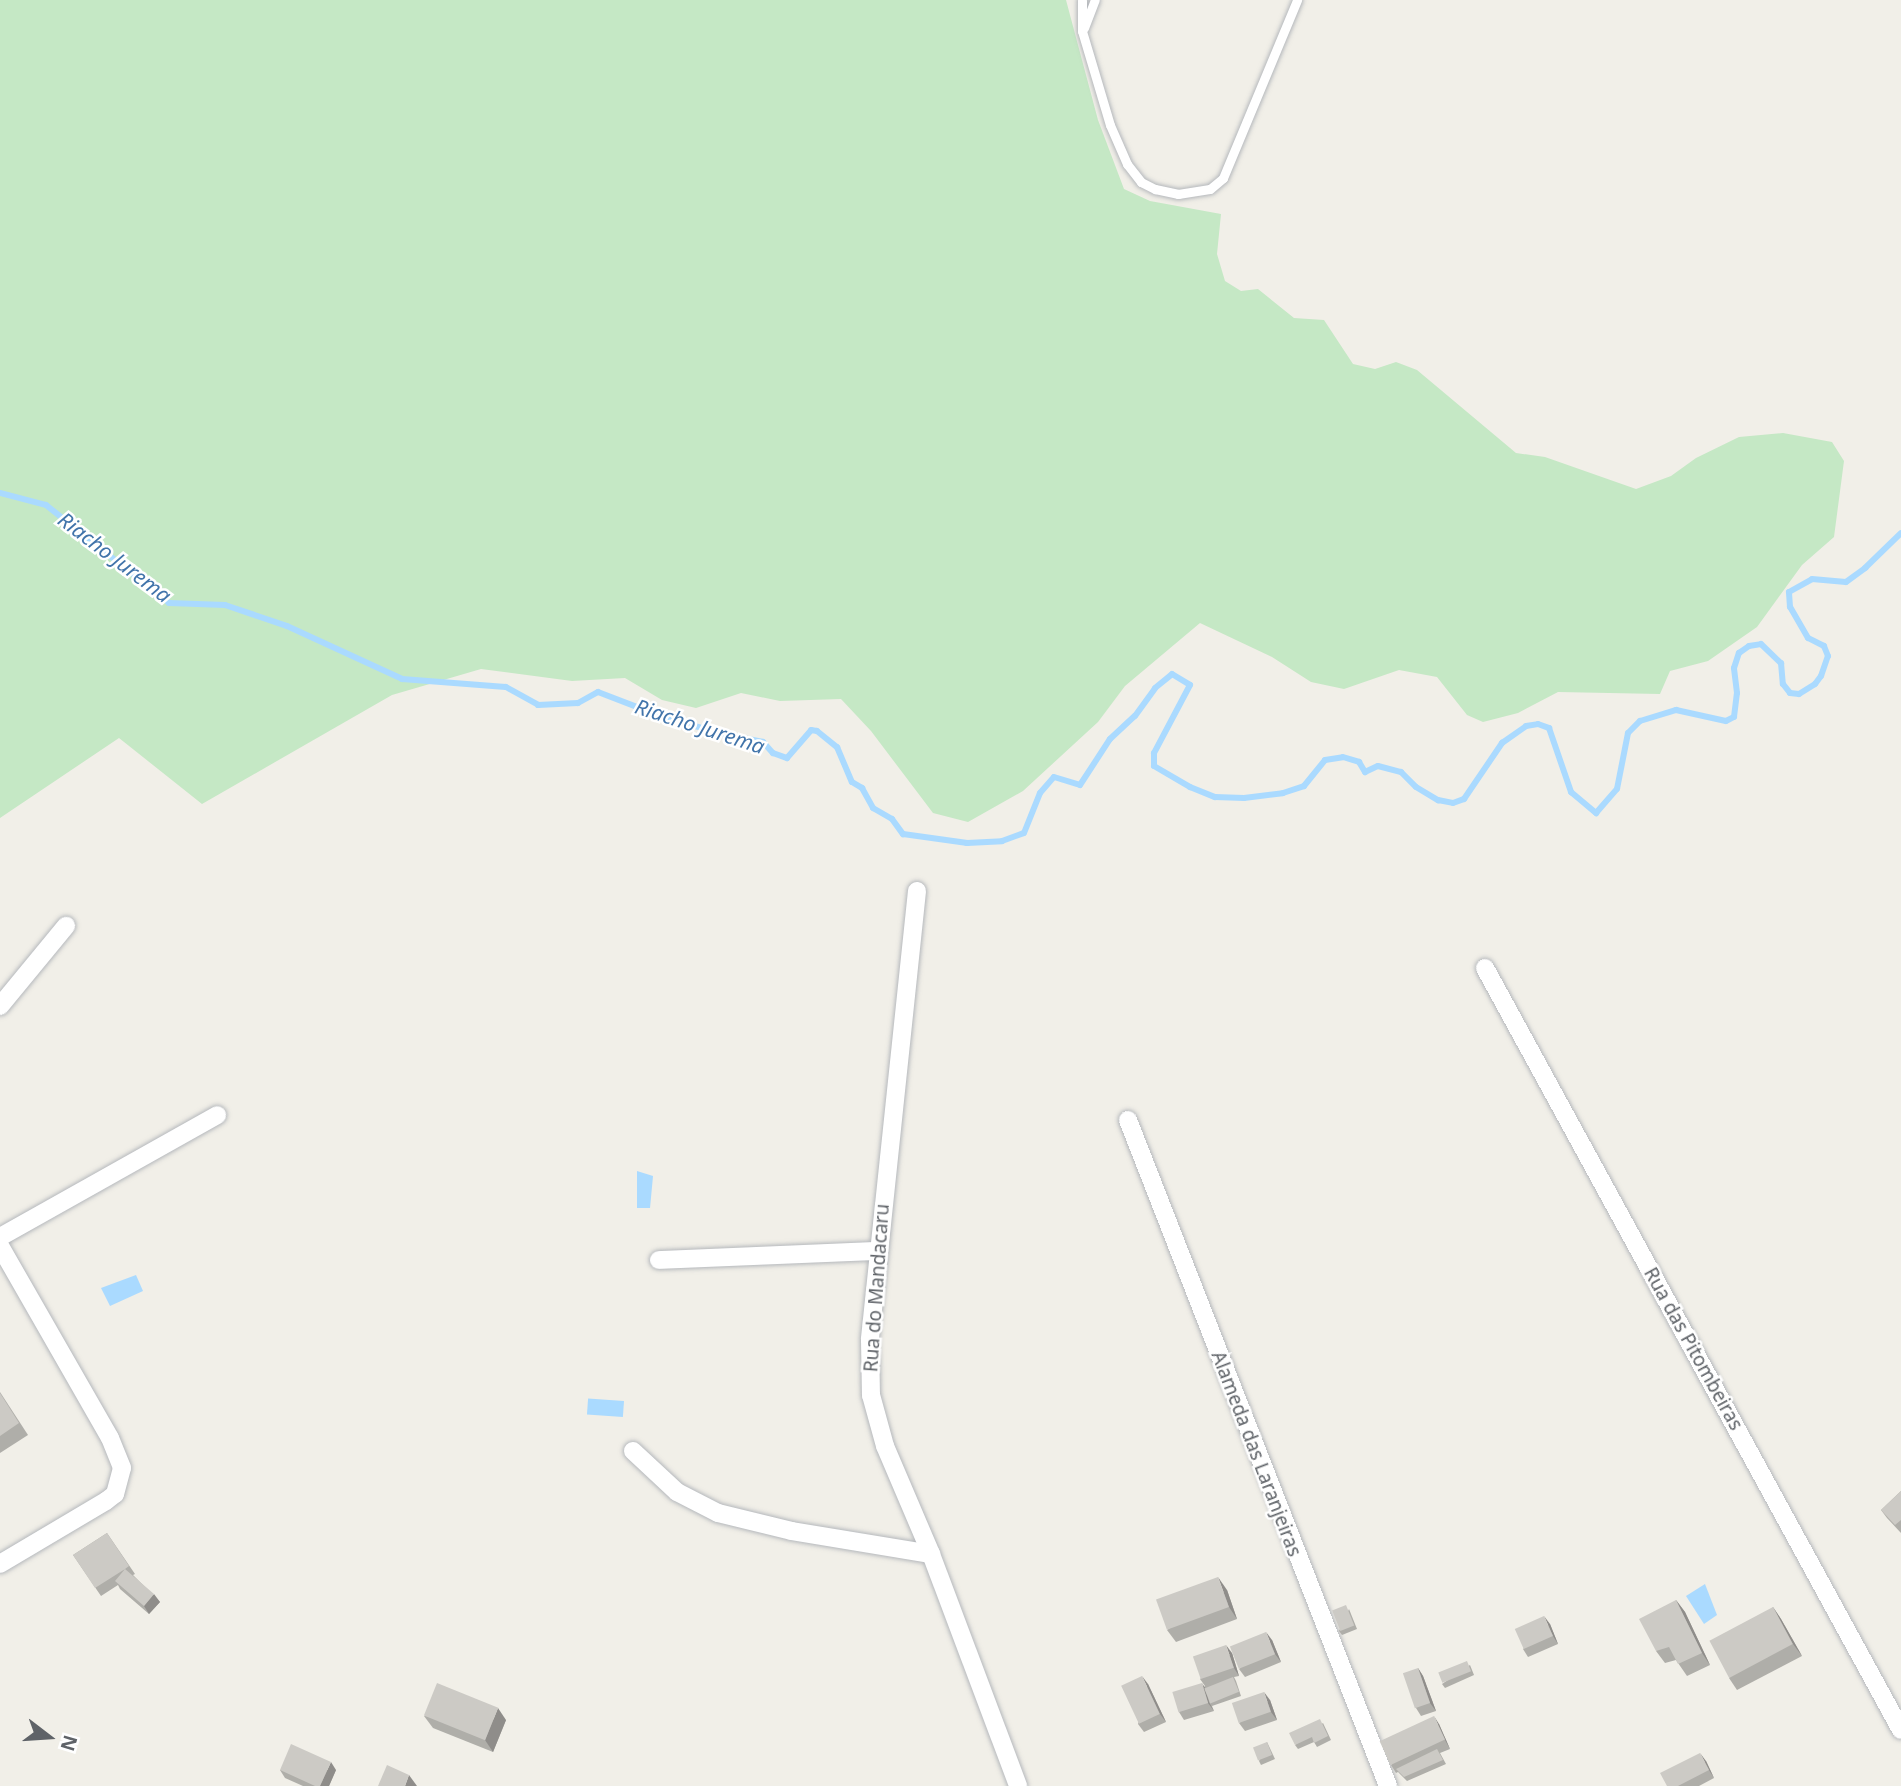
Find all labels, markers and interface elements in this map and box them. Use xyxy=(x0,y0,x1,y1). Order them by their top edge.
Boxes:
water label: Riacho Jurema xyxy=(54,506,176,608)
water label: Riacho Jurema xyxy=(632,693,768,759)
street label: Rua do Mandacaru xyxy=(860,1203,894,1373)
street label: Rua das Pitombeiras xyxy=(1639,1264,1747,1434)
street label: Alameda das Laranjeiras xyxy=(1206,1348,1306,1560)
north arrow xyxy=(14,1702,84,1772)
text: N xyxy=(54,1732,84,1754)

